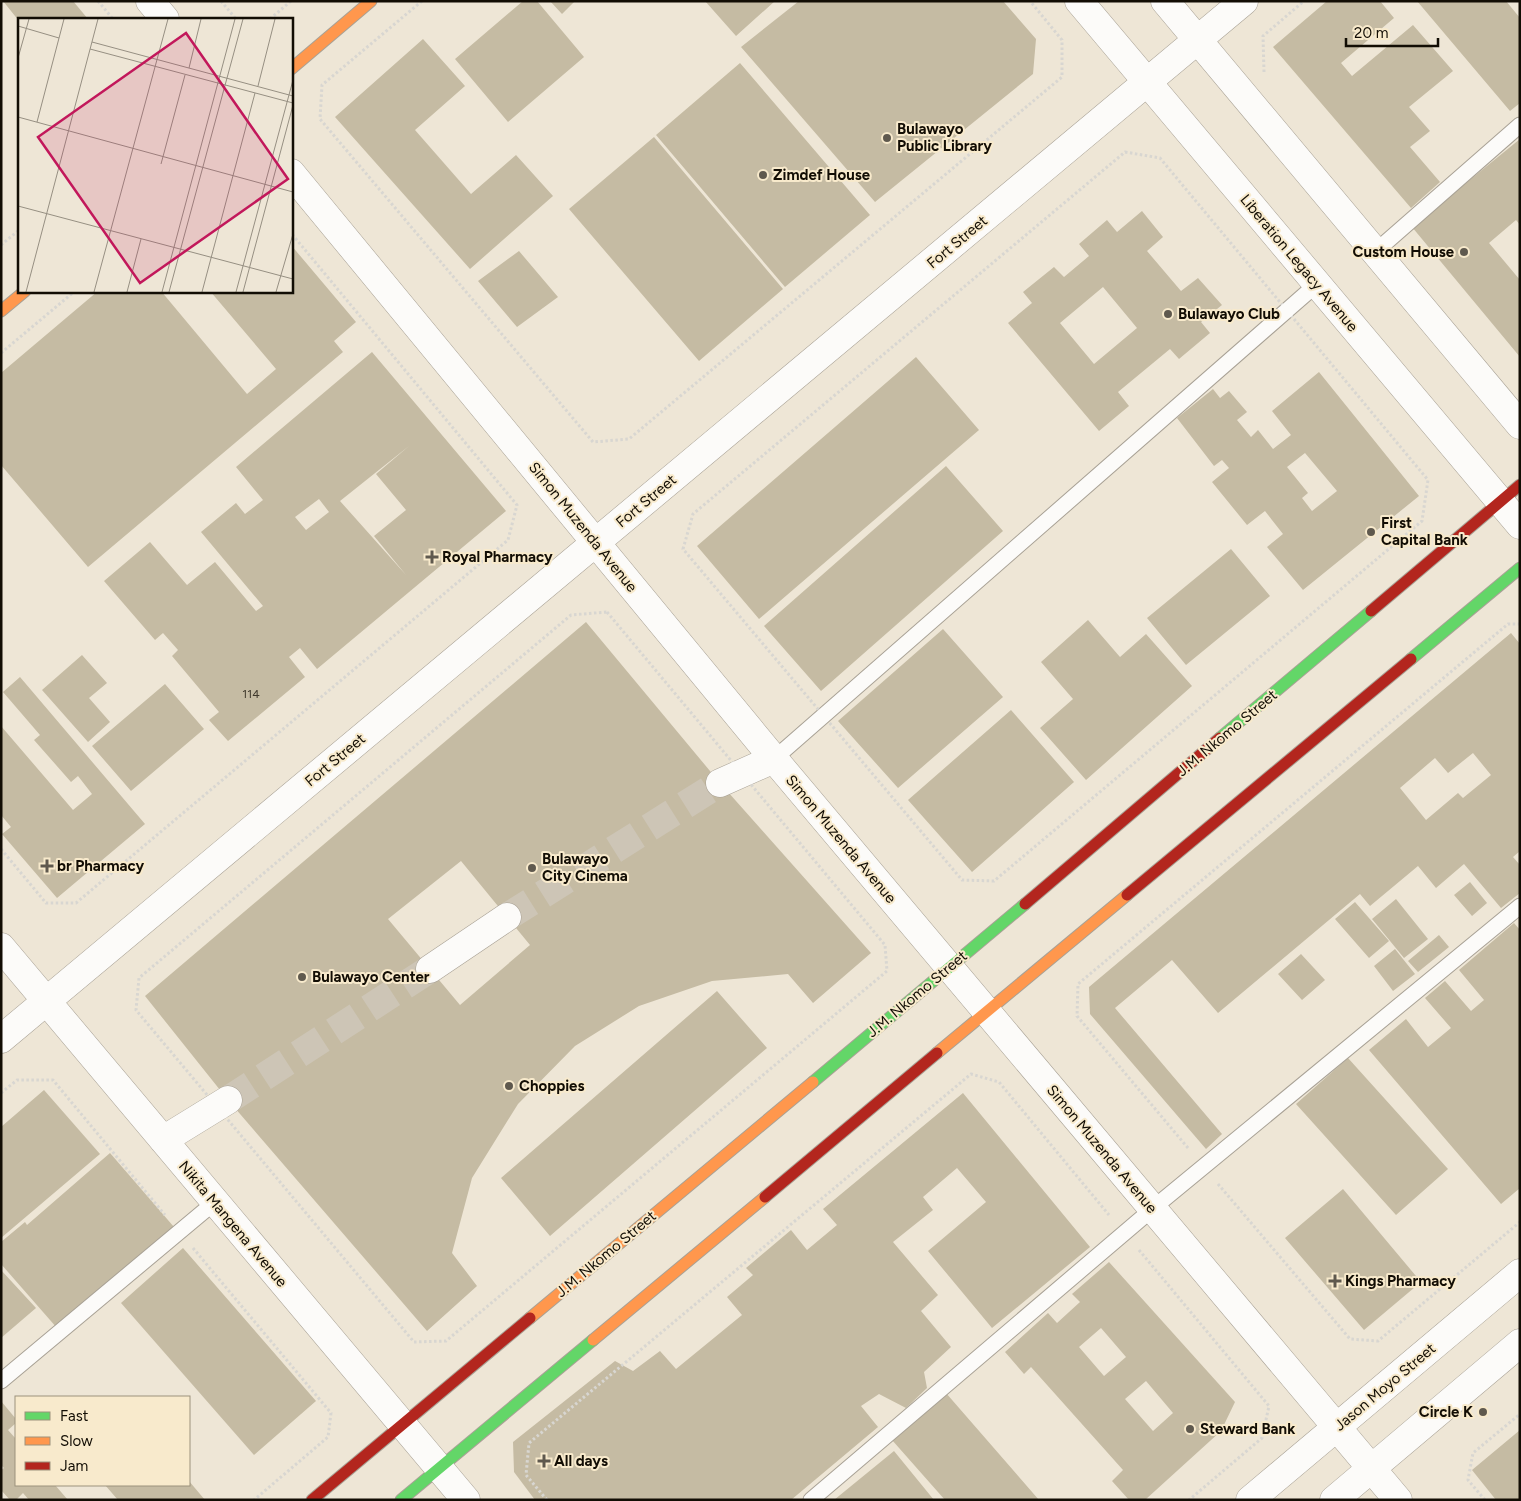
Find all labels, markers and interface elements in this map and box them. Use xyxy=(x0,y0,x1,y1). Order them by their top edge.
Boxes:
scale bar xyxy=(1346,15,1438,47)
inset map xyxy=(18,18,292,292)
text: 20 m xyxy=(1354,24,1388,42)
place label: Bulawayo Public Library xyxy=(897,120,992,155)
marker: Bulawayo Public Library xyxy=(881,132,893,144)
place label: Zimdef House xyxy=(773,166,871,184)
marker: Zimdef House xyxy=(757,169,769,181)
street label: Liberation Legacy Avenue xyxy=(1236,191,1362,335)
street label: Fort Street xyxy=(923,211,991,272)
place label: Custom House xyxy=(1353,243,1455,261)
marker: Custom House xyxy=(1458,246,1470,258)
place label: Bulawayo Club xyxy=(1178,305,1280,323)
marker: Bulawayo Club xyxy=(1162,308,1174,320)
street label: Simon Muzenda Avenue xyxy=(525,458,641,596)
street label: Fort Street xyxy=(612,470,680,531)
place label: First Capital Bank xyxy=(1381,514,1468,549)
marker: First Capital Bank xyxy=(1365,526,1377,538)
place label: Royal Pharmacy xyxy=(442,548,553,566)
marker: Royal Pharmacy xyxy=(426,551,438,563)
street label: J.M. Nkomo Street xyxy=(1173,686,1281,780)
house number: 114 xyxy=(242,687,260,701)
street label: Fort Street xyxy=(301,729,369,790)
street label: Simon Muzenda Avenue xyxy=(782,771,900,907)
place label: Bulawayo City Cinema xyxy=(542,850,628,885)
place label: br Pharmacy xyxy=(57,857,144,875)
marker: br Pharmacy xyxy=(41,860,53,872)
marker: Bulawayo City Cinema xyxy=(526,862,538,874)
street label: J.M. Nkomo Street xyxy=(863,947,971,1041)
place label: Bulawayo Center xyxy=(312,968,430,986)
marker: Bulawayo Center xyxy=(296,971,308,983)
place label: Choppies xyxy=(519,1077,584,1095)
marker: Choppies xyxy=(503,1080,515,1092)
street label: Simon Muzenda Avenue xyxy=(1043,1081,1161,1217)
street label: Nikita Mangena Avenue xyxy=(175,1157,291,1291)
street label: J.M. Nkomo Street xyxy=(552,1207,660,1301)
place label: Kings Pharmacy xyxy=(1345,1272,1456,1290)
marker: Kings Pharmacy xyxy=(1329,1275,1341,1287)
street label: Jason Moyo Street xyxy=(1331,1339,1439,1435)
legend xyxy=(15,1396,190,1486)
place label: Circle K xyxy=(1419,1403,1473,1421)
marker: Circle K xyxy=(1477,1406,1489,1418)
text: Fast xyxy=(60,1407,89,1425)
place label: Steward Bank xyxy=(1200,1420,1295,1438)
marker: Steward Bank xyxy=(1184,1423,1196,1435)
text: Slow xyxy=(60,1432,93,1450)
place label: All days xyxy=(554,1452,608,1470)
marker: All days xyxy=(538,1455,550,1467)
text: Jam xyxy=(60,1457,88,1475)

